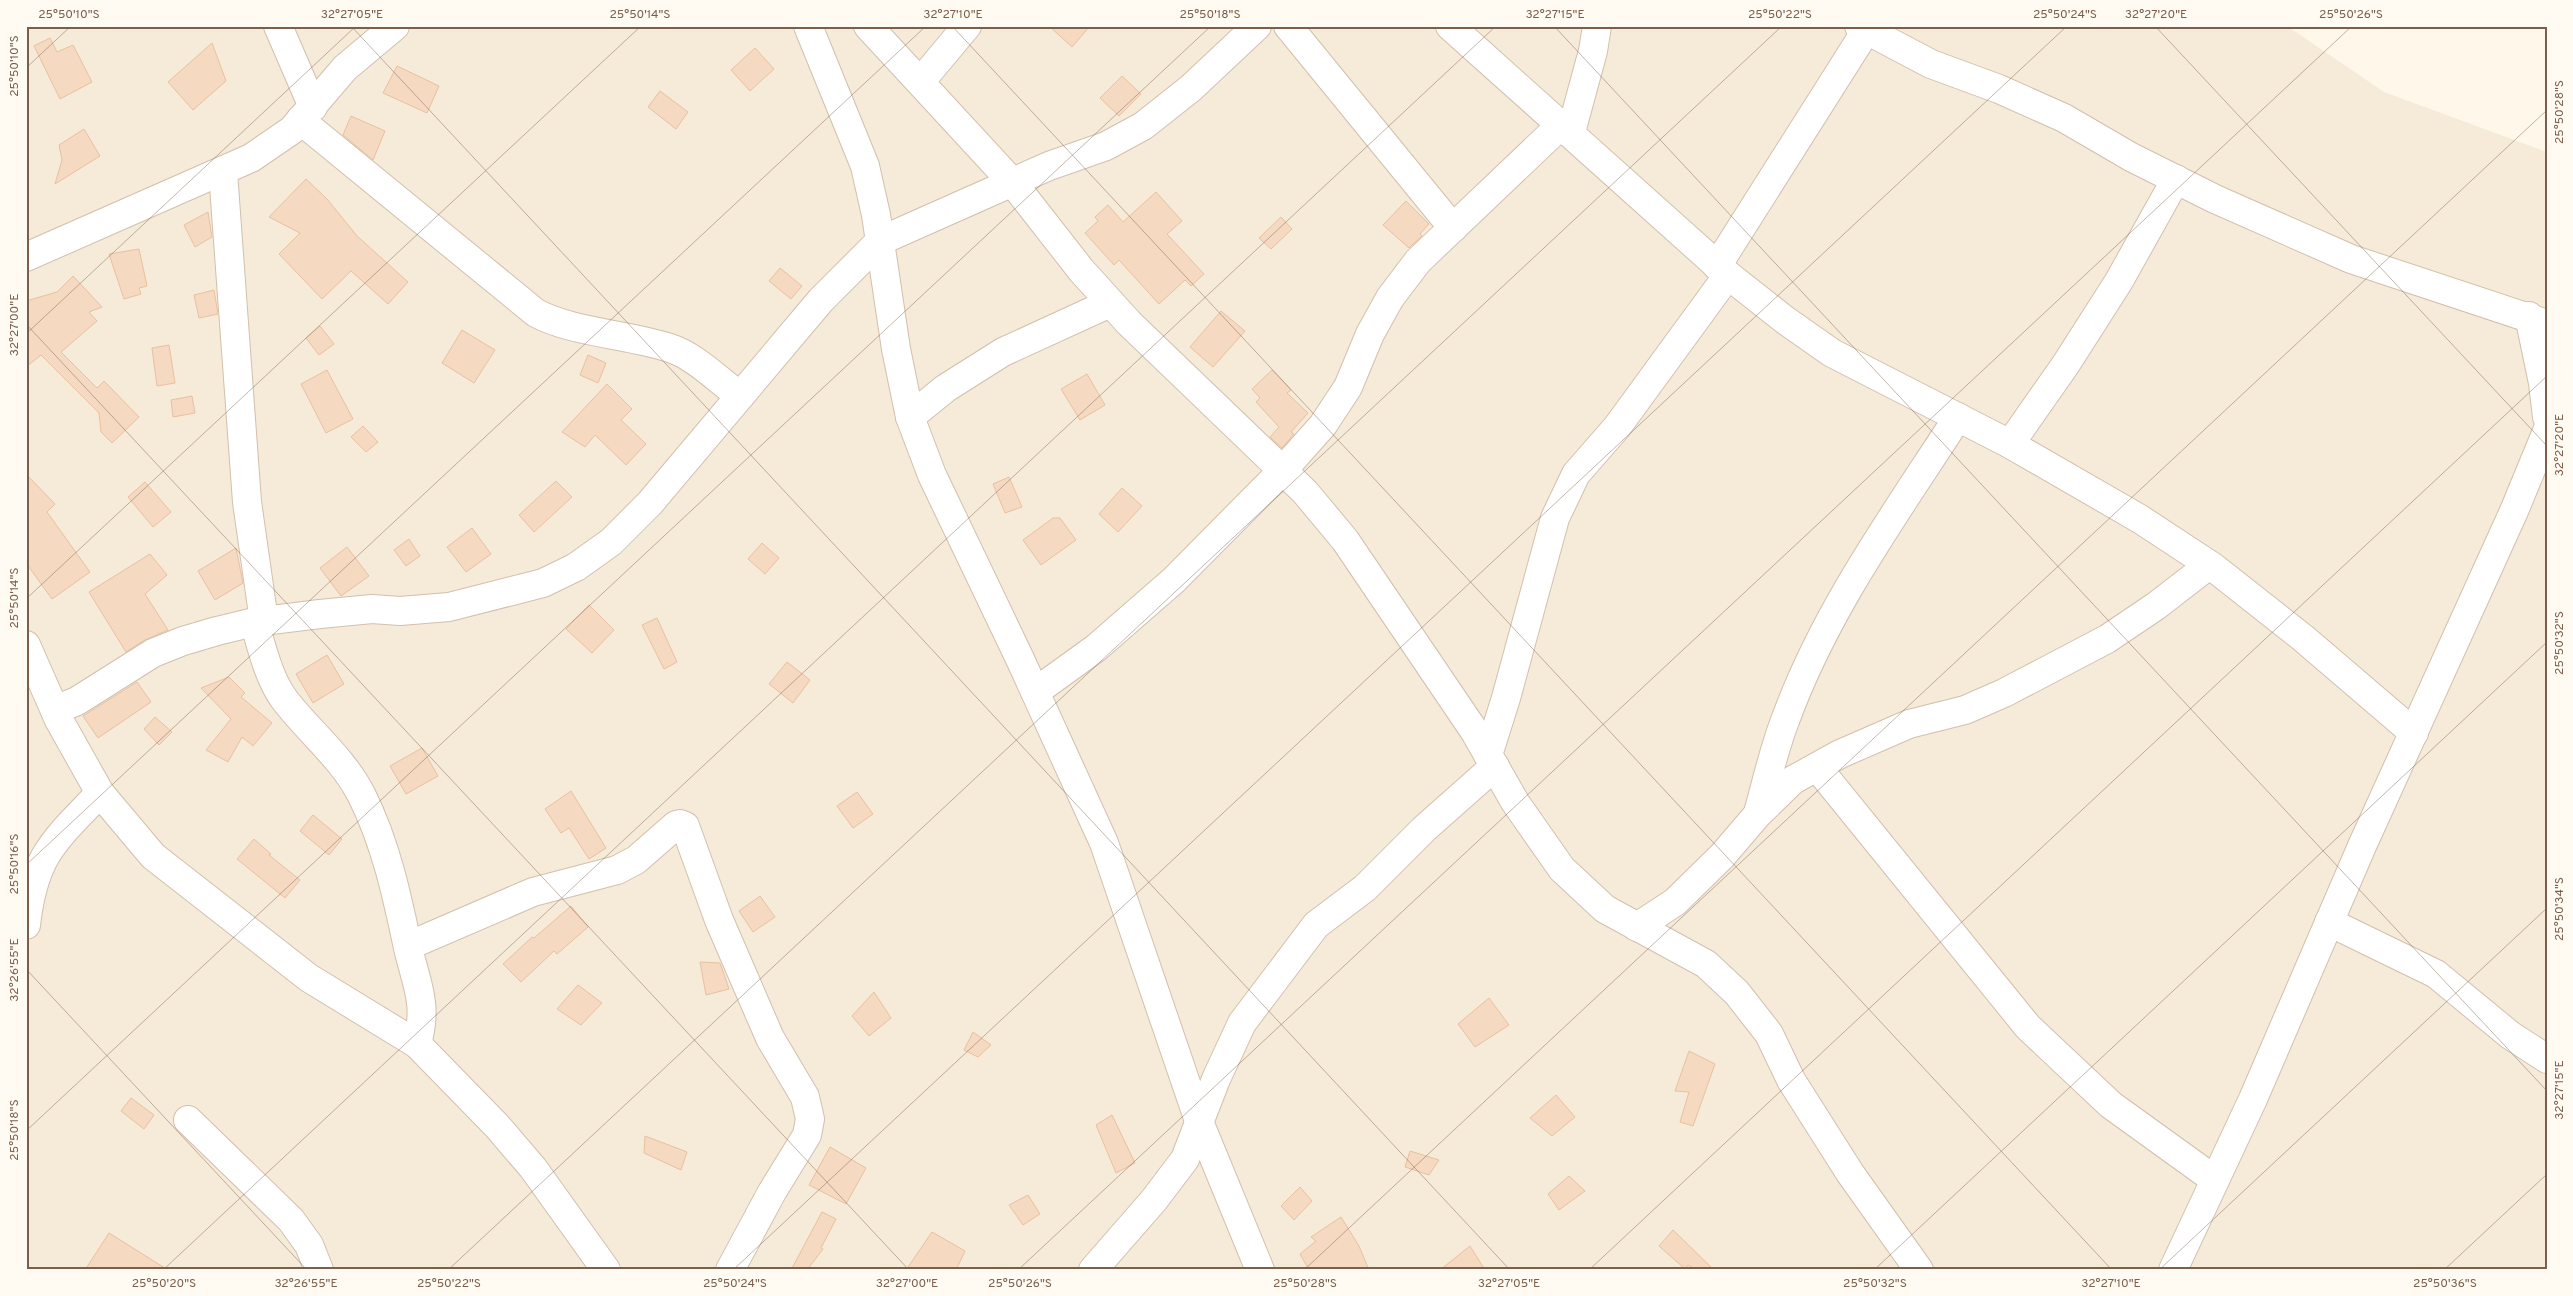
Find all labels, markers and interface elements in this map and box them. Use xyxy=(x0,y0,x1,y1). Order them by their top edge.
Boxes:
text: 25°50'10"S xyxy=(38,7,100,23)
text: 32°27'05"E xyxy=(321,7,383,23)
text: 25°50'14"S xyxy=(609,7,671,23)
text: 32°27'10"E xyxy=(923,7,983,23)
text: 25°50'18"S xyxy=(1179,7,1241,23)
text: 32°27'15"E xyxy=(1525,7,1585,23)
text: 25°50'22"S xyxy=(1748,7,1812,23)
text: 25°50'24"S xyxy=(2033,7,2097,23)
text: 32°27'20"E xyxy=(2125,7,2187,23)
text: 25°50'26"S xyxy=(2319,7,2383,23)
text: 25°50'10"S xyxy=(7,35,23,97)
text: 25°50'28"S xyxy=(2552,80,2568,144)
text: 32°27'00"E xyxy=(7,294,23,356)
text: 32°27'20"E xyxy=(2552,414,2568,476)
text: 25°50'14"S xyxy=(7,567,23,629)
text: 25°50'32"S xyxy=(2552,611,2568,675)
text: 25°50'16"S xyxy=(7,833,23,895)
text: 25°50'34"S xyxy=(2552,877,2568,941)
text: 32°26'55"E xyxy=(7,938,23,1002)
text: 32°27'15"E xyxy=(2552,1060,2568,1120)
text: 25°50'18"S xyxy=(7,1099,23,1161)
text: 25°50'20"S xyxy=(132,1276,196,1292)
text: 32°26'55"E xyxy=(274,1276,338,1292)
text: 25°50'22"S xyxy=(417,1276,481,1292)
text: 25°50'24"S xyxy=(703,1276,767,1292)
text: 32°27'00"E xyxy=(876,1276,938,1292)
text: 25°50'26"S xyxy=(988,1276,1052,1292)
text: 25°50'28"S xyxy=(1273,1276,1337,1292)
text: 32°27'05"E xyxy=(1478,1276,1540,1292)
text: 25°50'32"S xyxy=(1843,1276,1907,1292)
text: 32°27'10"E xyxy=(2081,1276,2141,1292)
text: 25°50'36"S xyxy=(2413,1276,2477,1292)

